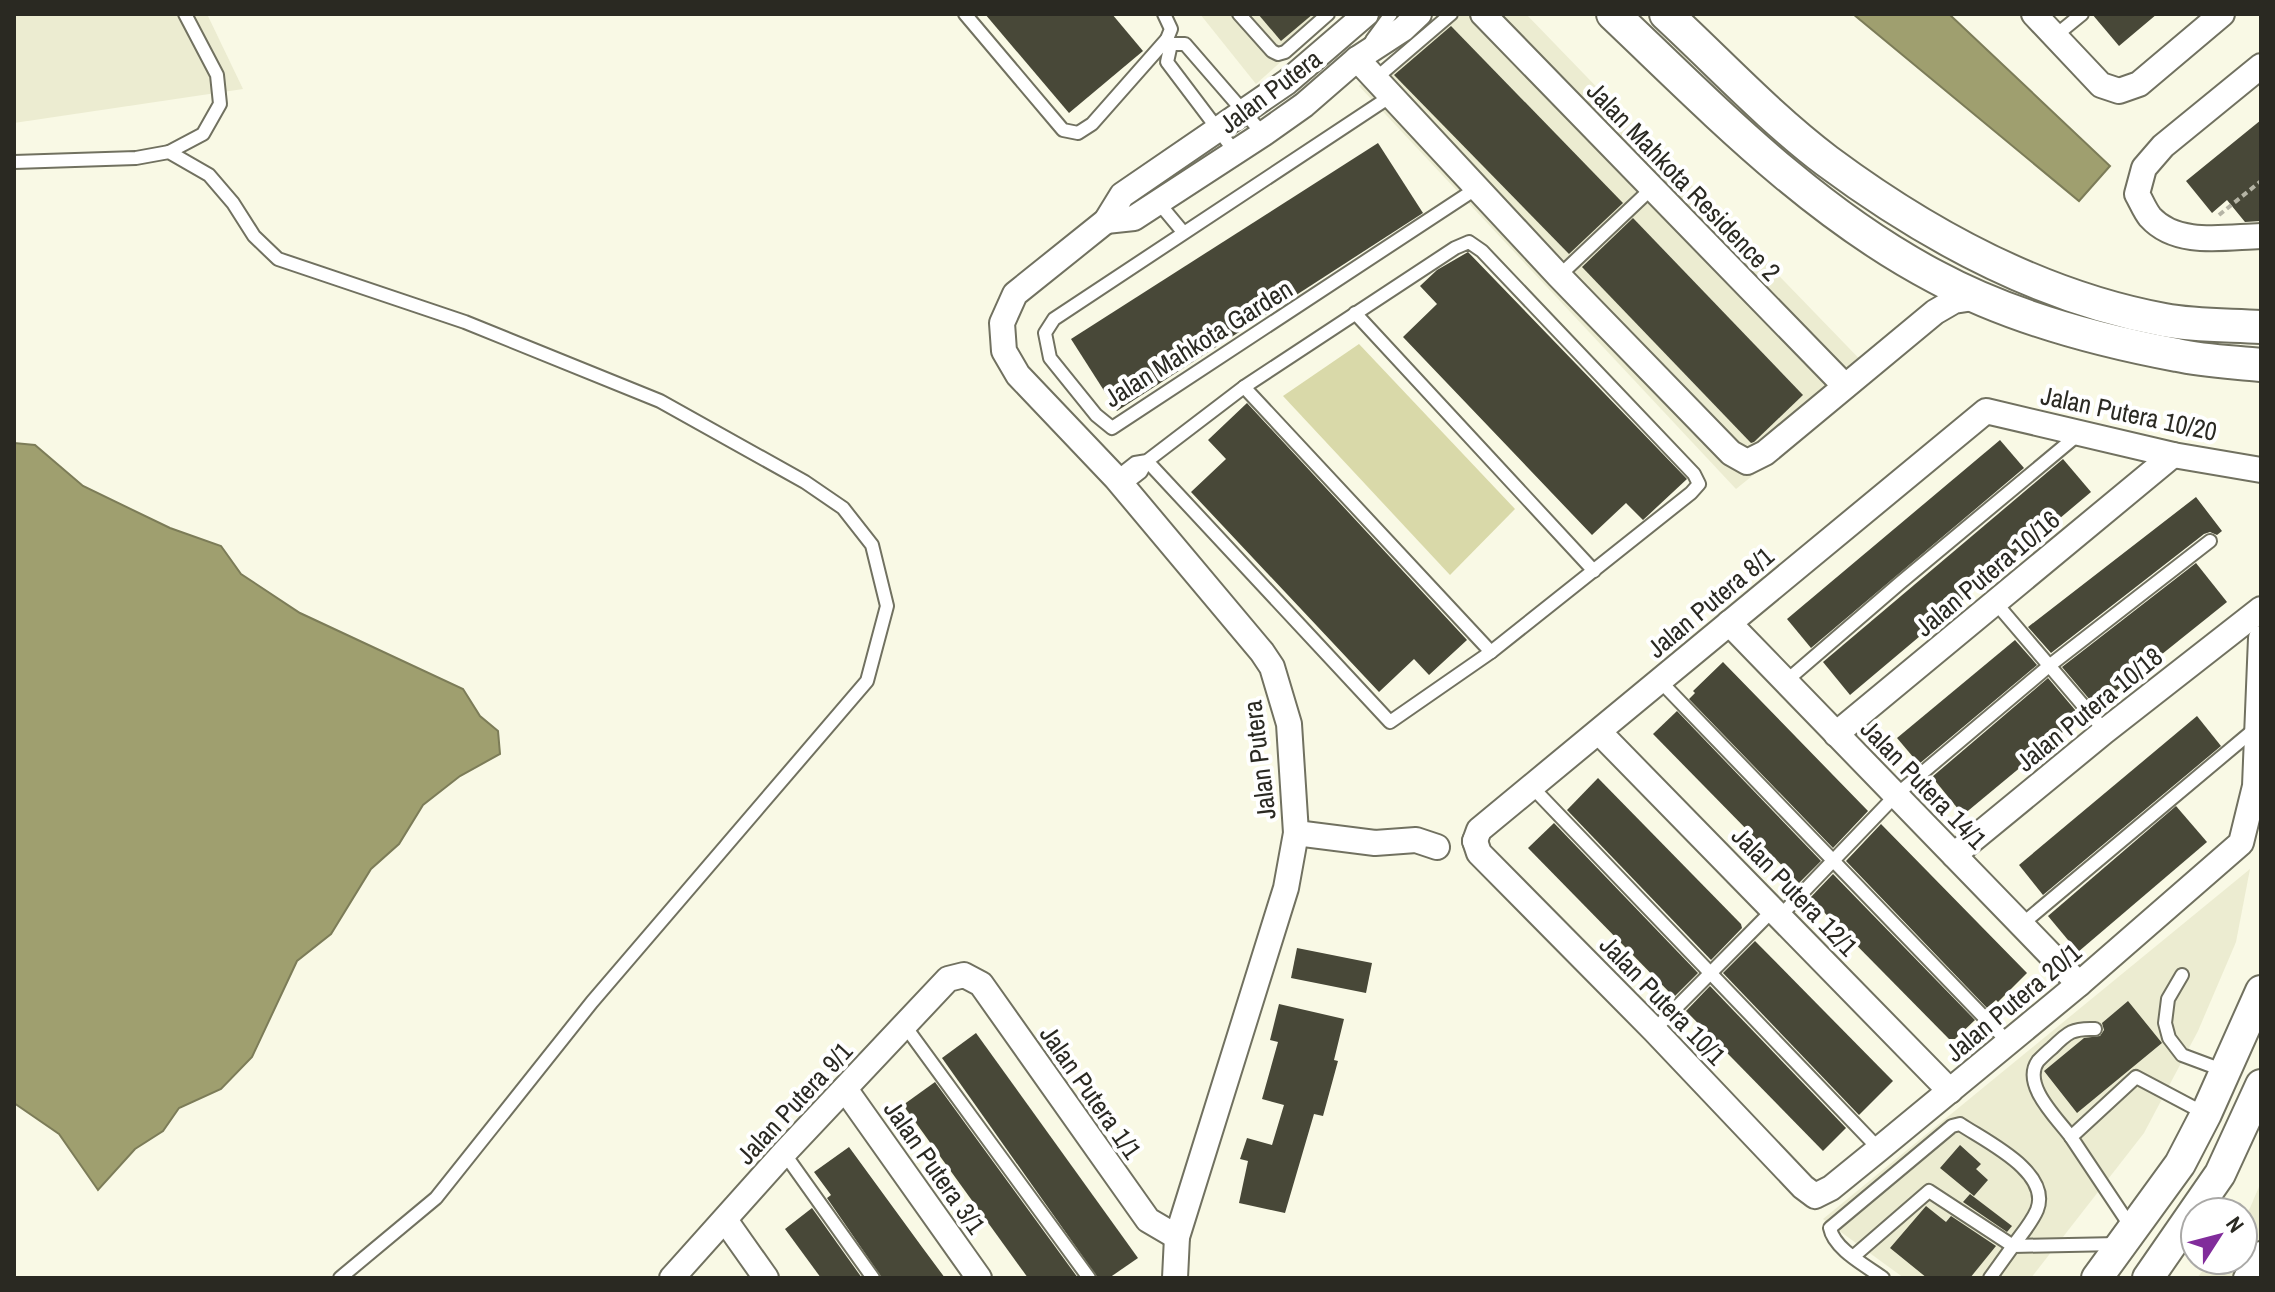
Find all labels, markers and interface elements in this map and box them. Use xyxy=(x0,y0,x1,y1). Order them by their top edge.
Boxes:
street label: Jalan Putera xyxy=(1212,41,1328,141)
street label: Jalan Mahkota Residence 2 xyxy=(1580,74,1788,288)
street label: Jalan Mahkota Garden xyxy=(1097,271,1299,415)
street label: Jalan Putera 10/20 xyxy=(2038,377,2220,449)
street label: Jalan Putera 10/16 xyxy=(1907,502,2067,644)
street label: Jalan Putera 8/1 xyxy=(1639,539,1781,665)
street label: Jalan Putera 10/18 xyxy=(2008,639,2170,779)
street label: Jalan Putera xyxy=(1234,698,1284,822)
street label: Jalan Putera 14/1 xyxy=(1853,712,1995,856)
street label: Jalan Putera 12/1 xyxy=(1724,819,1866,963)
street label: Jalan Putera 10/1 xyxy=(1592,928,1734,1072)
street label: Jalan Putera 20/1 xyxy=(1938,935,2088,1069)
street label: Jalan Putera 1/1 xyxy=(1032,1018,1150,1166)
street label: Jalan Putera 9/1 xyxy=(728,1034,860,1172)
street label: Jalan Putera 3/1 xyxy=(876,1093,994,1241)
north arrow xyxy=(2179,1196,2259,1276)
text: N xyxy=(2219,1210,2251,1238)

